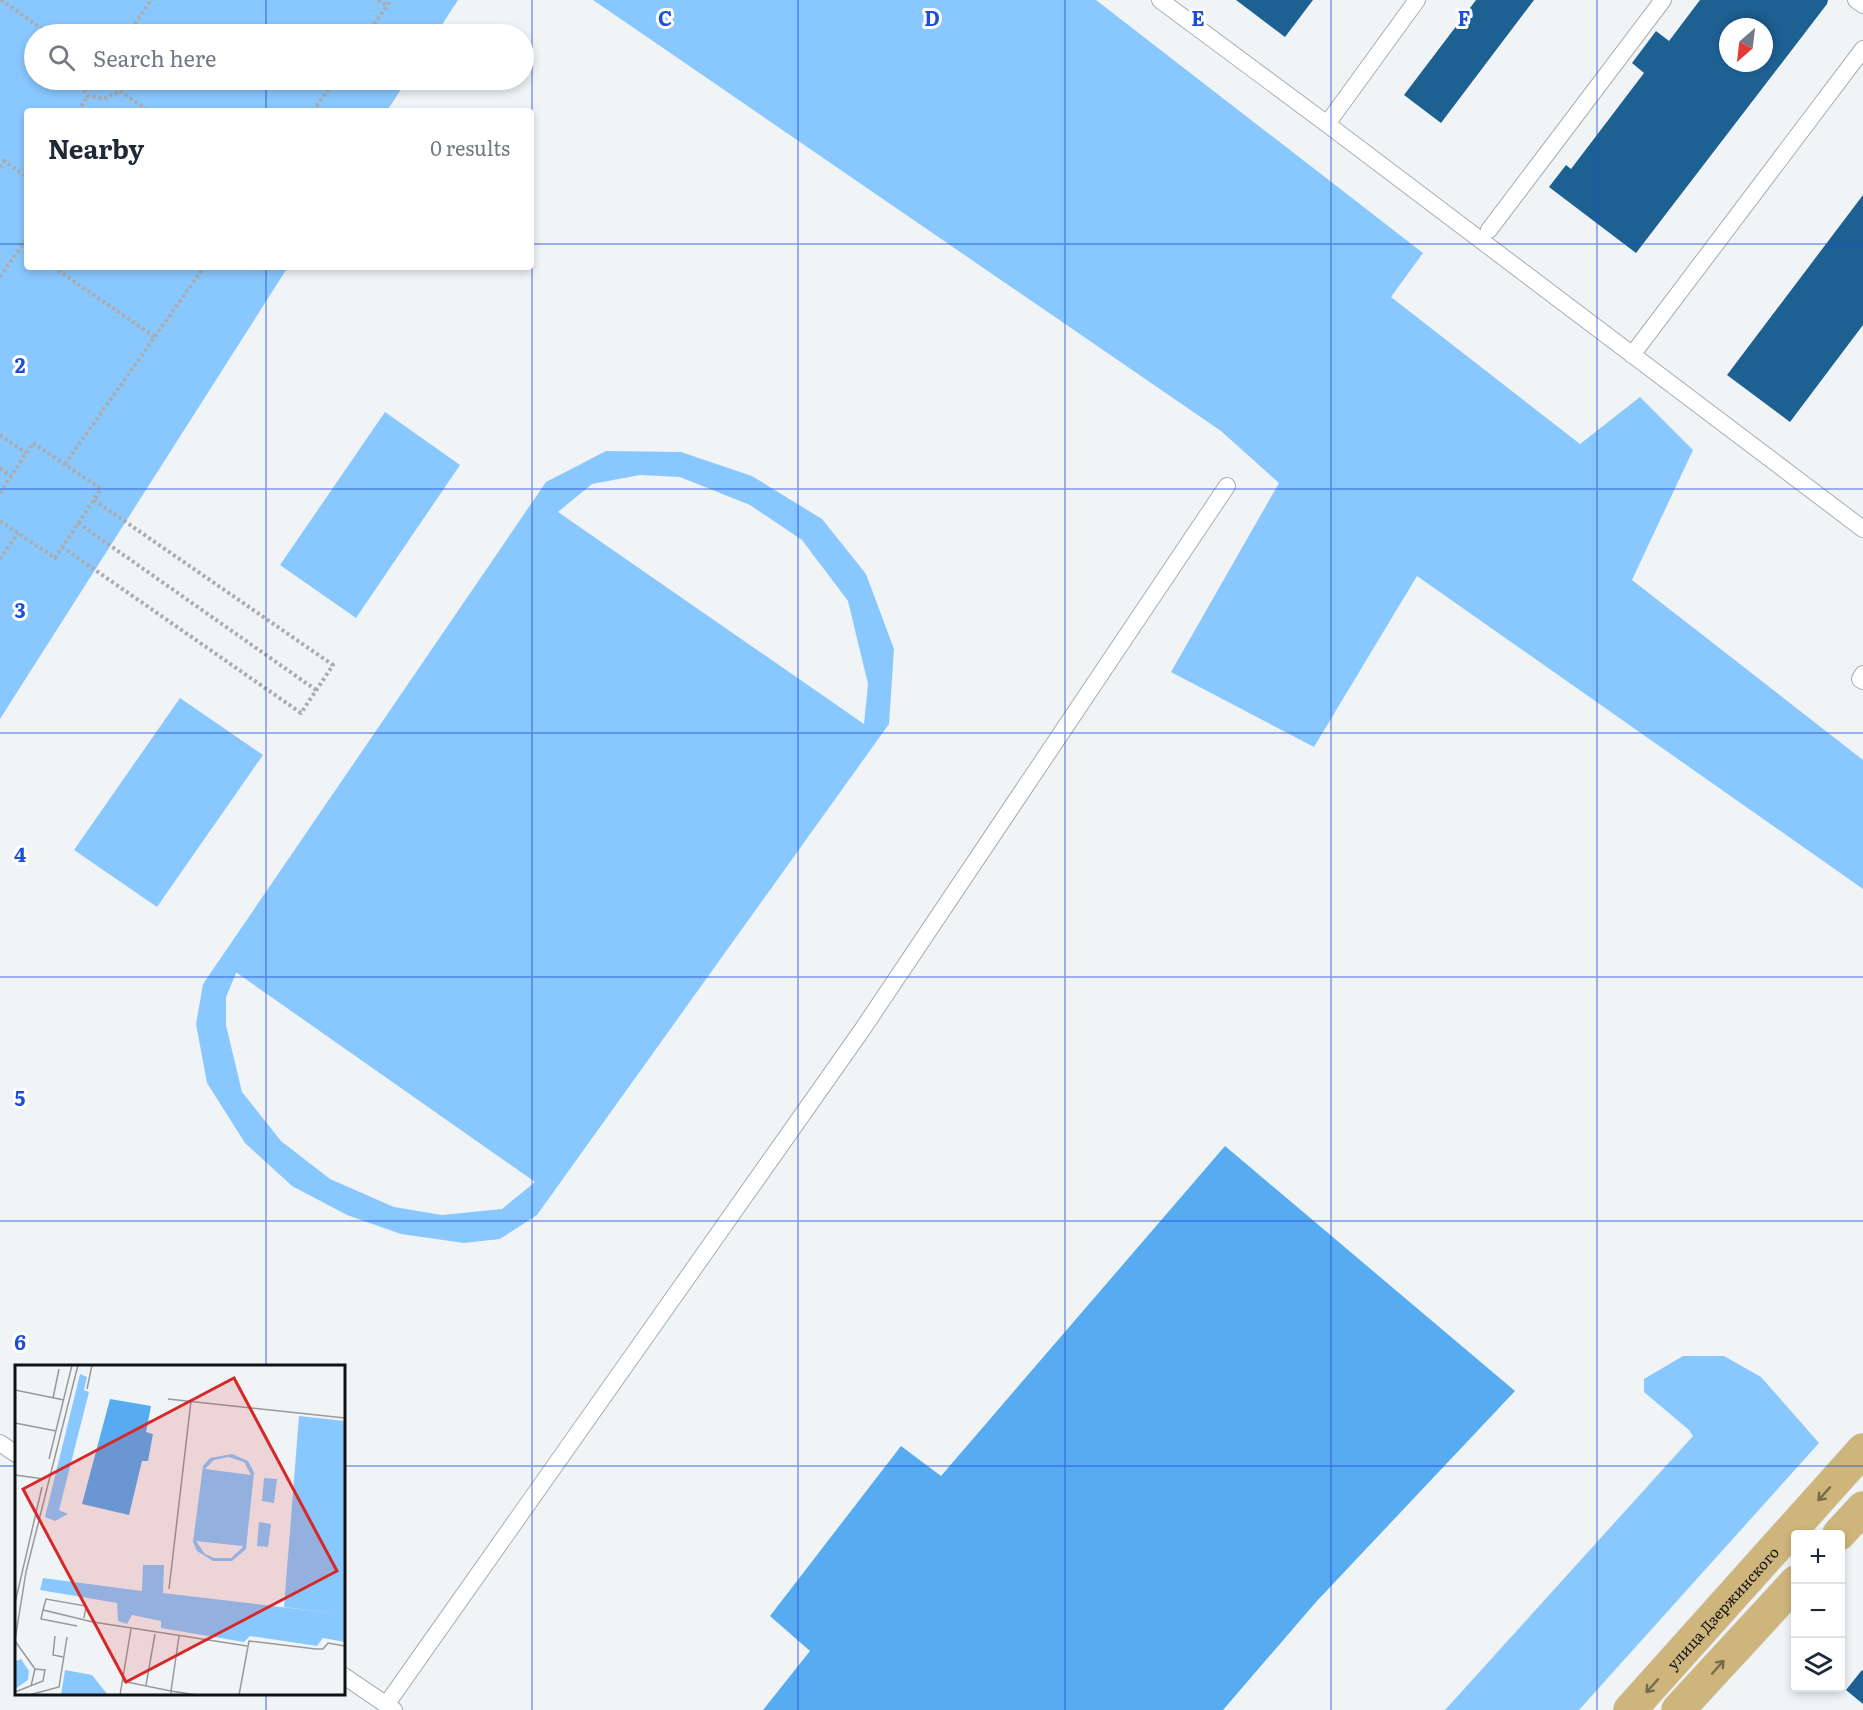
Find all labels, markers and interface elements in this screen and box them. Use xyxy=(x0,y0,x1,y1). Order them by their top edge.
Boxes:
text: C xyxy=(658,2,672,32)
text: D xyxy=(924,2,940,32)
text: E xyxy=(1191,2,1205,32)
text: F xyxy=(1458,2,1471,32)
north arrow xyxy=(1719,18,1773,72)
search box xyxy=(24,24,534,90)
icon: search xyxy=(45,41,78,74)
text: Search here xyxy=(93,41,216,74)
text: Nearby xyxy=(48,128,144,167)
text: 0 results xyxy=(430,132,510,162)
text: 2 xyxy=(15,349,26,379)
text: 3 xyxy=(14,594,26,624)
text: 4 xyxy=(14,838,26,868)
text: 5 xyxy=(15,1082,26,1112)
text: 6 xyxy=(14,1326,26,1356)
inset map xyxy=(15,1365,345,1695)
one-way arrow xyxy=(1817,1486,1831,1501)
map controls xyxy=(1791,1530,1845,1692)
button: + xyxy=(1791,1530,1845,1584)
street label: улица Дзержинского xyxy=(1661,1540,1784,1674)
button: − xyxy=(1791,1584,1845,1638)
button: layers xyxy=(1791,1638,1845,1692)
one-way arrow xyxy=(1710,1660,1724,1675)
one-way arrow xyxy=(1645,1678,1659,1693)

